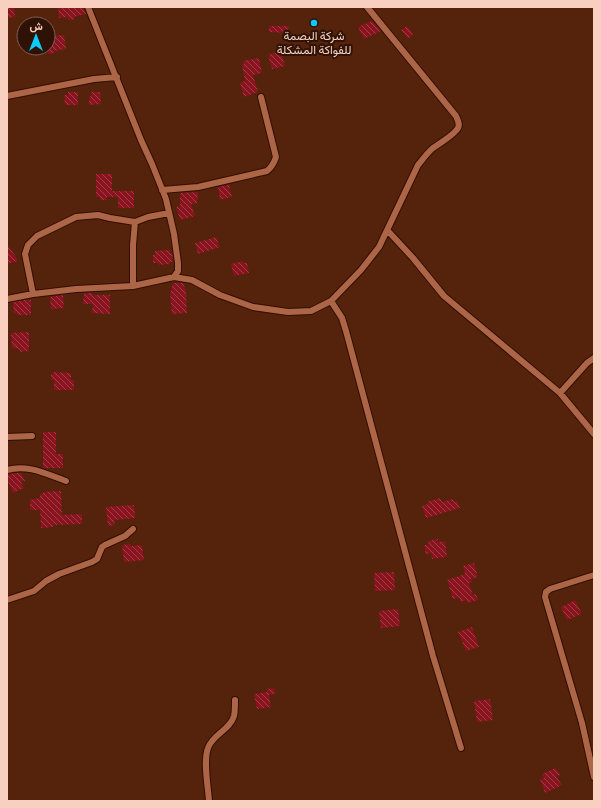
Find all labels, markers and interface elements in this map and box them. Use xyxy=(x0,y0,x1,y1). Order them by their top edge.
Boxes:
north arrow xyxy=(16,16,56,56)
marker: شركة البصمة للفواكة المشكلة xyxy=(309,18,319,28)
text: ش xyxy=(29,19,43,34)
place label: شركة البصمة للفواكة المشكلة xyxy=(277,28,351,59)

